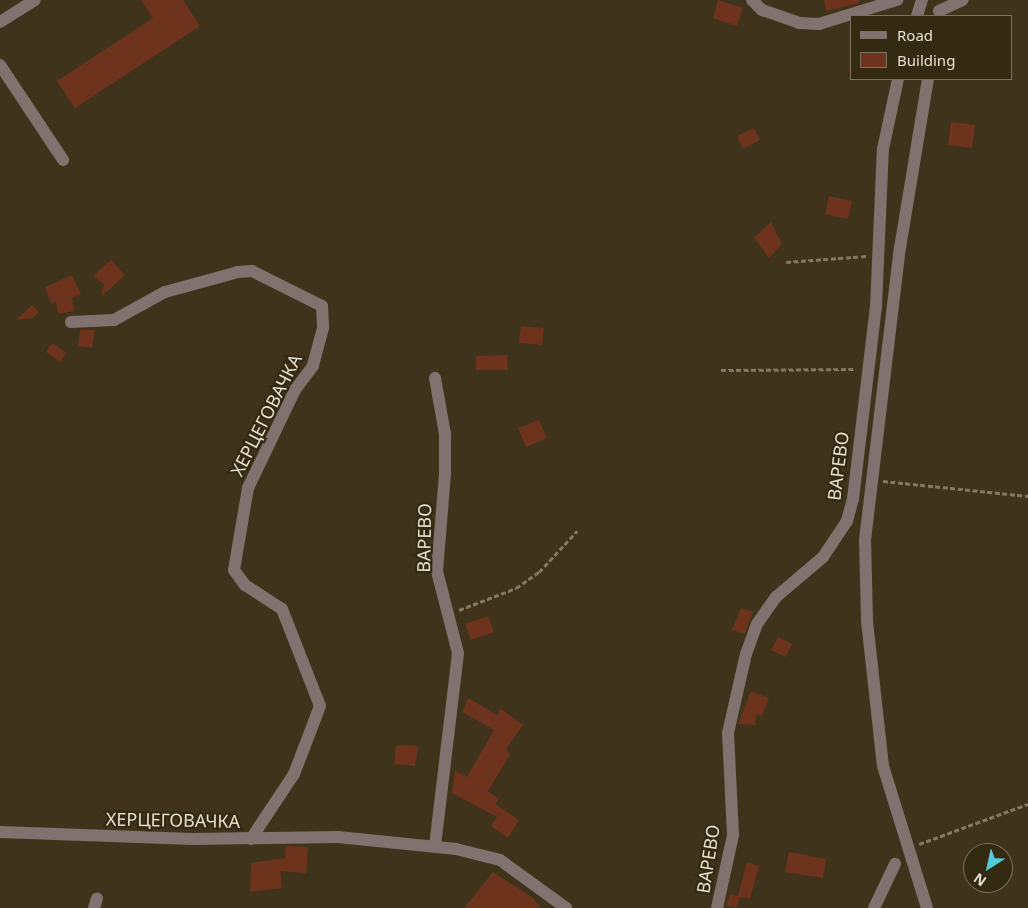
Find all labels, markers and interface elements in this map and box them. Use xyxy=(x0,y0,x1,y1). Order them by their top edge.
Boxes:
legend xyxy=(850,15,1013,80)
text: Road xyxy=(897,25,933,45)
text: Building xyxy=(897,50,955,70)
street label: ХЕРЦЕГОВАЧКА xyxy=(226,350,306,480)
street label: ВАРЕВО xyxy=(823,430,853,502)
street label: ВАРЕВО xyxy=(413,503,435,573)
street label: ХЕРЦЕГОВАЧКА xyxy=(106,808,240,832)
street label: ВАРЕВО xyxy=(692,823,724,895)
north arrow xyxy=(963,843,1013,893)
text: N xyxy=(970,869,990,891)

